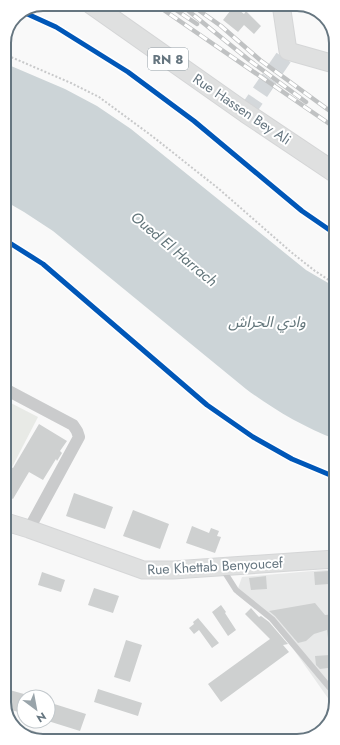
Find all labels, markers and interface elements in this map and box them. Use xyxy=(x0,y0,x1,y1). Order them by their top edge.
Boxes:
road number: RN 8 xyxy=(148,48,188,70)
street label: Rue Hassen Bey Ali xyxy=(189,69,295,149)
water label: Oued El Harrach xyxy=(126,206,222,292)
water label: وادي الحراش xyxy=(228,311,306,333)
street label: Rue Khettab Benyoucef xyxy=(147,552,284,580)
north arrow xyxy=(16,689,56,729)
text: N xyxy=(33,708,49,727)

